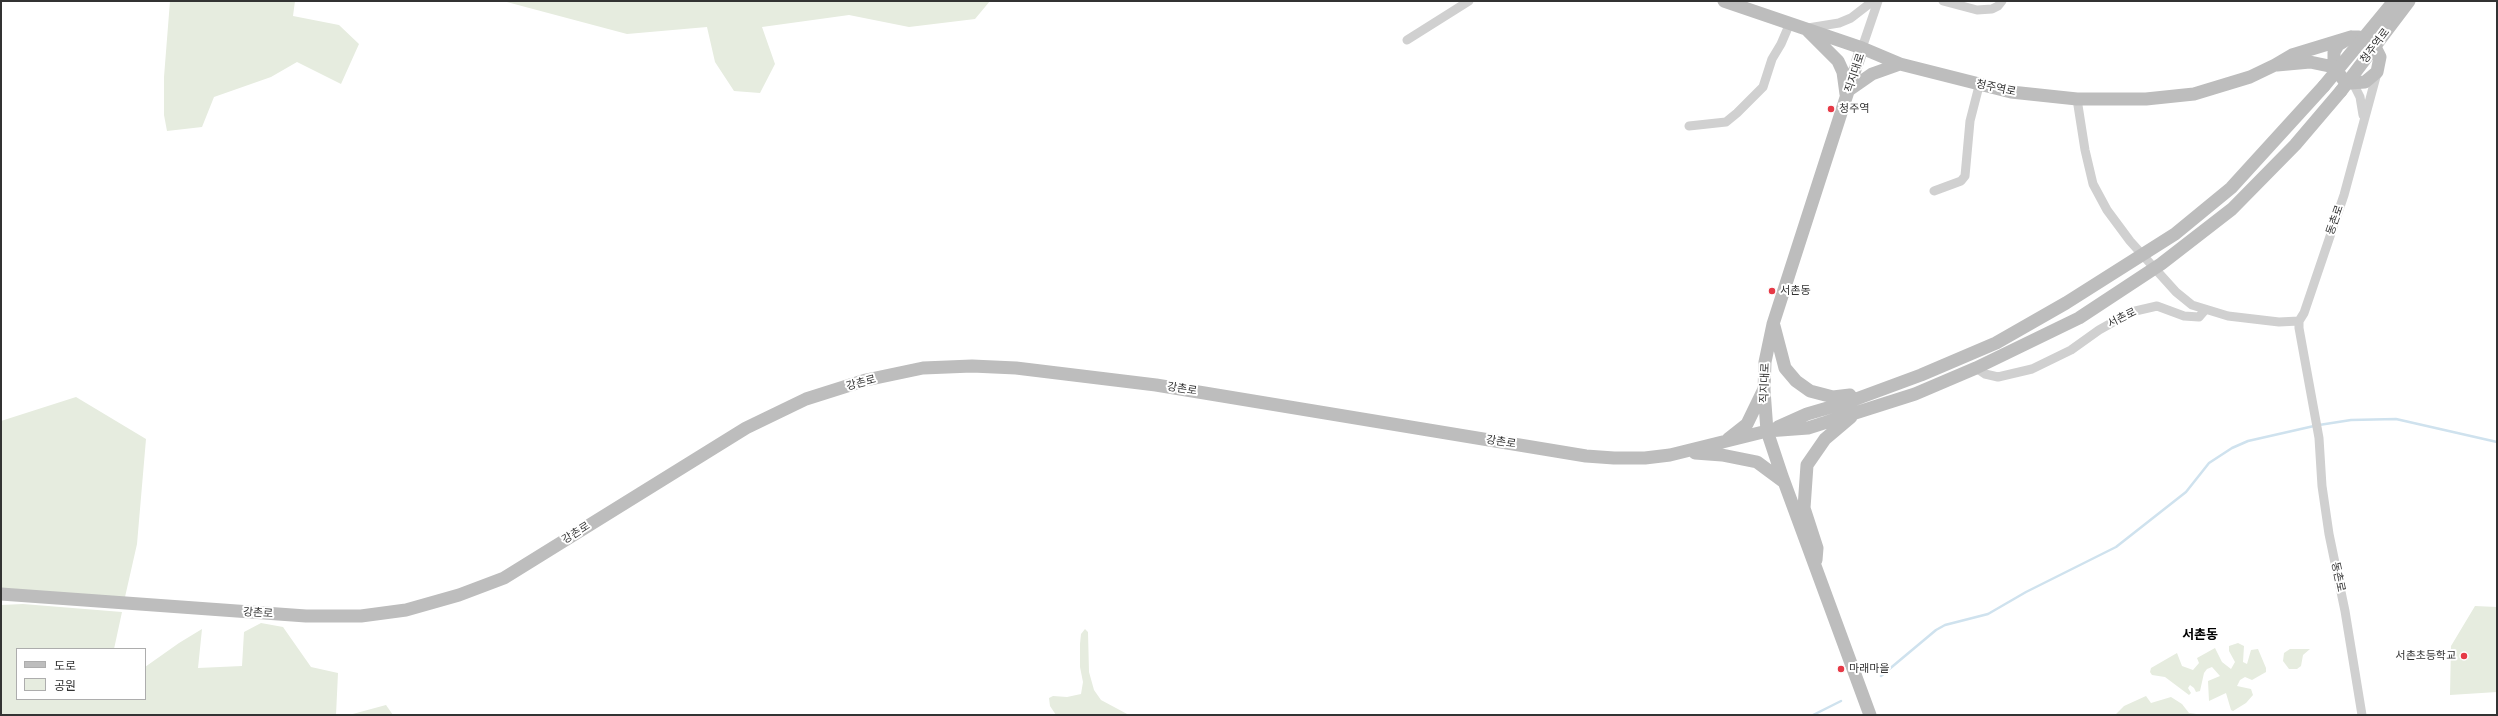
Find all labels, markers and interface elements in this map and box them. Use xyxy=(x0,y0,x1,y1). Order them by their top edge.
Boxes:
street label: 청주역로 xyxy=(2358,26,2392,66)
street label: 직지대로 xyxy=(1842,52,1868,94)
street label: 청주역로 xyxy=(1975,77,2017,99)
place label: 청주역 xyxy=(1839,102,1869,116)
marker: 청주역 xyxy=(1826,104,1836,114)
street label: 동촌로 xyxy=(2324,203,2346,237)
place label: 서촌동 xyxy=(1780,284,1810,298)
marker: 서촌동 xyxy=(1767,286,1777,296)
street label: 서촌로 xyxy=(2105,305,2139,331)
street label: 직지대로 xyxy=(1758,363,1772,403)
street label: 강촌로 xyxy=(845,373,877,393)
street label: 강촌로 xyxy=(1166,380,1198,398)
street label: 강촌로 xyxy=(1485,433,1517,451)
street label: 강촌로 xyxy=(560,519,592,547)
street label: 동촌로 xyxy=(2328,561,2348,593)
street label: 강촌로 xyxy=(242,605,274,621)
district label: 서촌동 xyxy=(2182,627,2218,643)
legend xyxy=(16,648,146,700)
place label: 서촌초등학교 xyxy=(2395,649,2456,663)
marker: 서촌초등학교 xyxy=(2459,651,2469,661)
text: 도로 xyxy=(54,659,76,673)
place label: 마래마을 xyxy=(1849,662,1889,676)
marker: 마래마을 xyxy=(1836,664,1846,674)
text: 공원 xyxy=(54,679,76,693)

